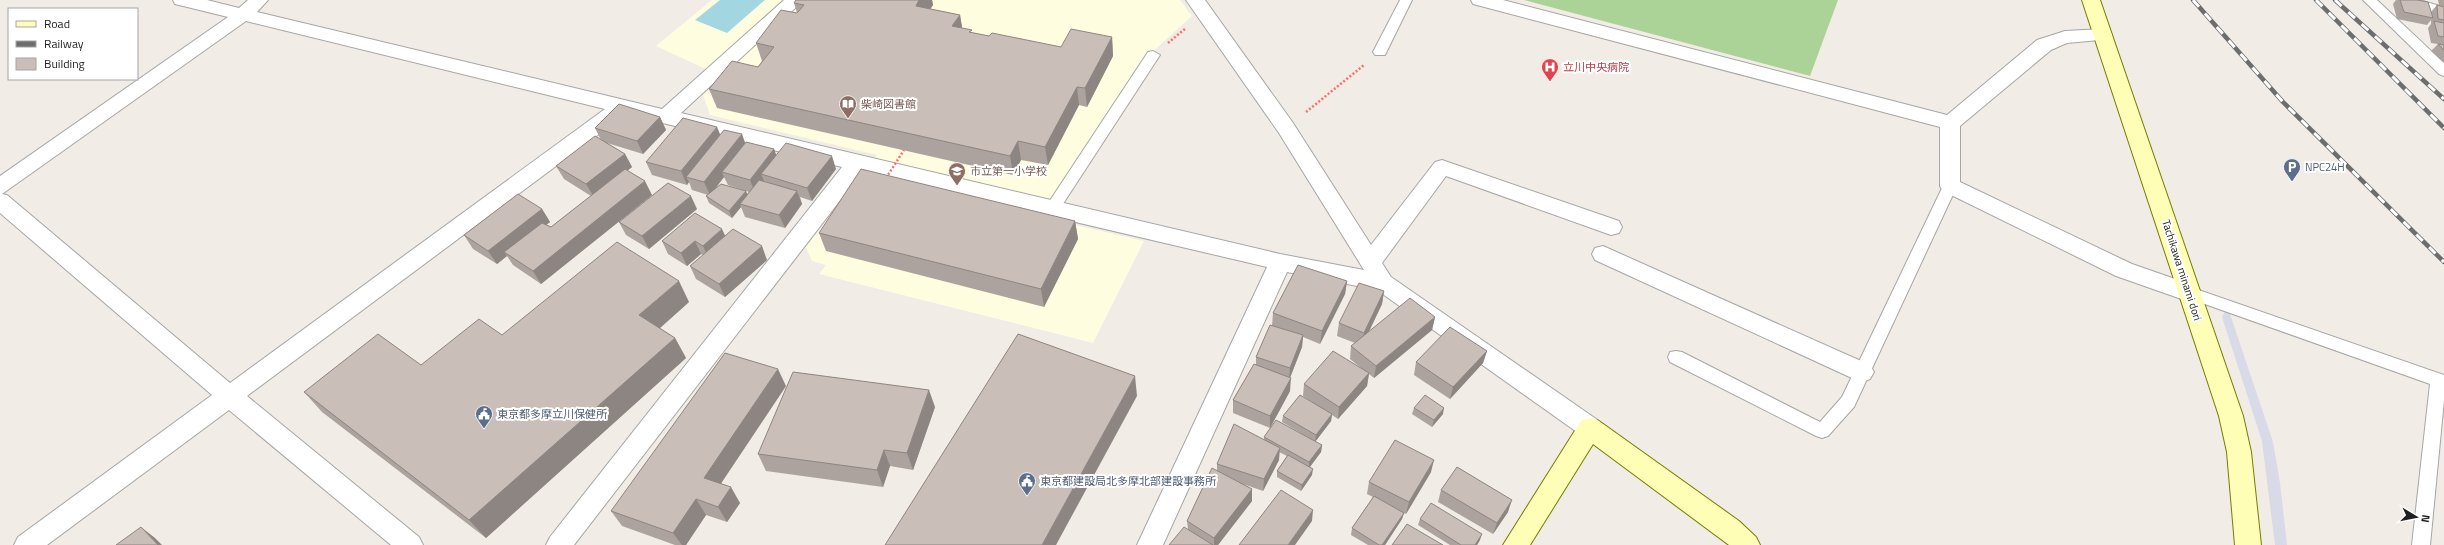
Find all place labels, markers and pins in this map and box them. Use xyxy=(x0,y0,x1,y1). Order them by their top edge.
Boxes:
hospital icon: 立川中央病院 xyxy=(1540,57,1560,82)
place label: 立川中央病院 xyxy=(1563,59,1629,75)
library icon: 柴崎図書館 xyxy=(838,94,858,119)
place label: 柴崎図書館 xyxy=(861,96,916,112)
parking icon: NPC24H xyxy=(2282,157,2302,182)
place label: NPC24H xyxy=(2305,159,2345,175)
school or university icon: 市立第一小学校 xyxy=(947,161,967,186)
place label: 市立第一小学校 xyxy=(970,163,1047,179)
public building icon: 東京都多摩立川保健所 xyxy=(474,404,494,429)
place label: 東京都多摩立川保健所 xyxy=(497,406,608,422)
public building icon: 東京都建設局北多摩北部建設事務所 xyxy=(1017,471,1037,496)
place label: 東京都建設局北多摩北部建設事務所 xyxy=(1040,473,1217,489)

